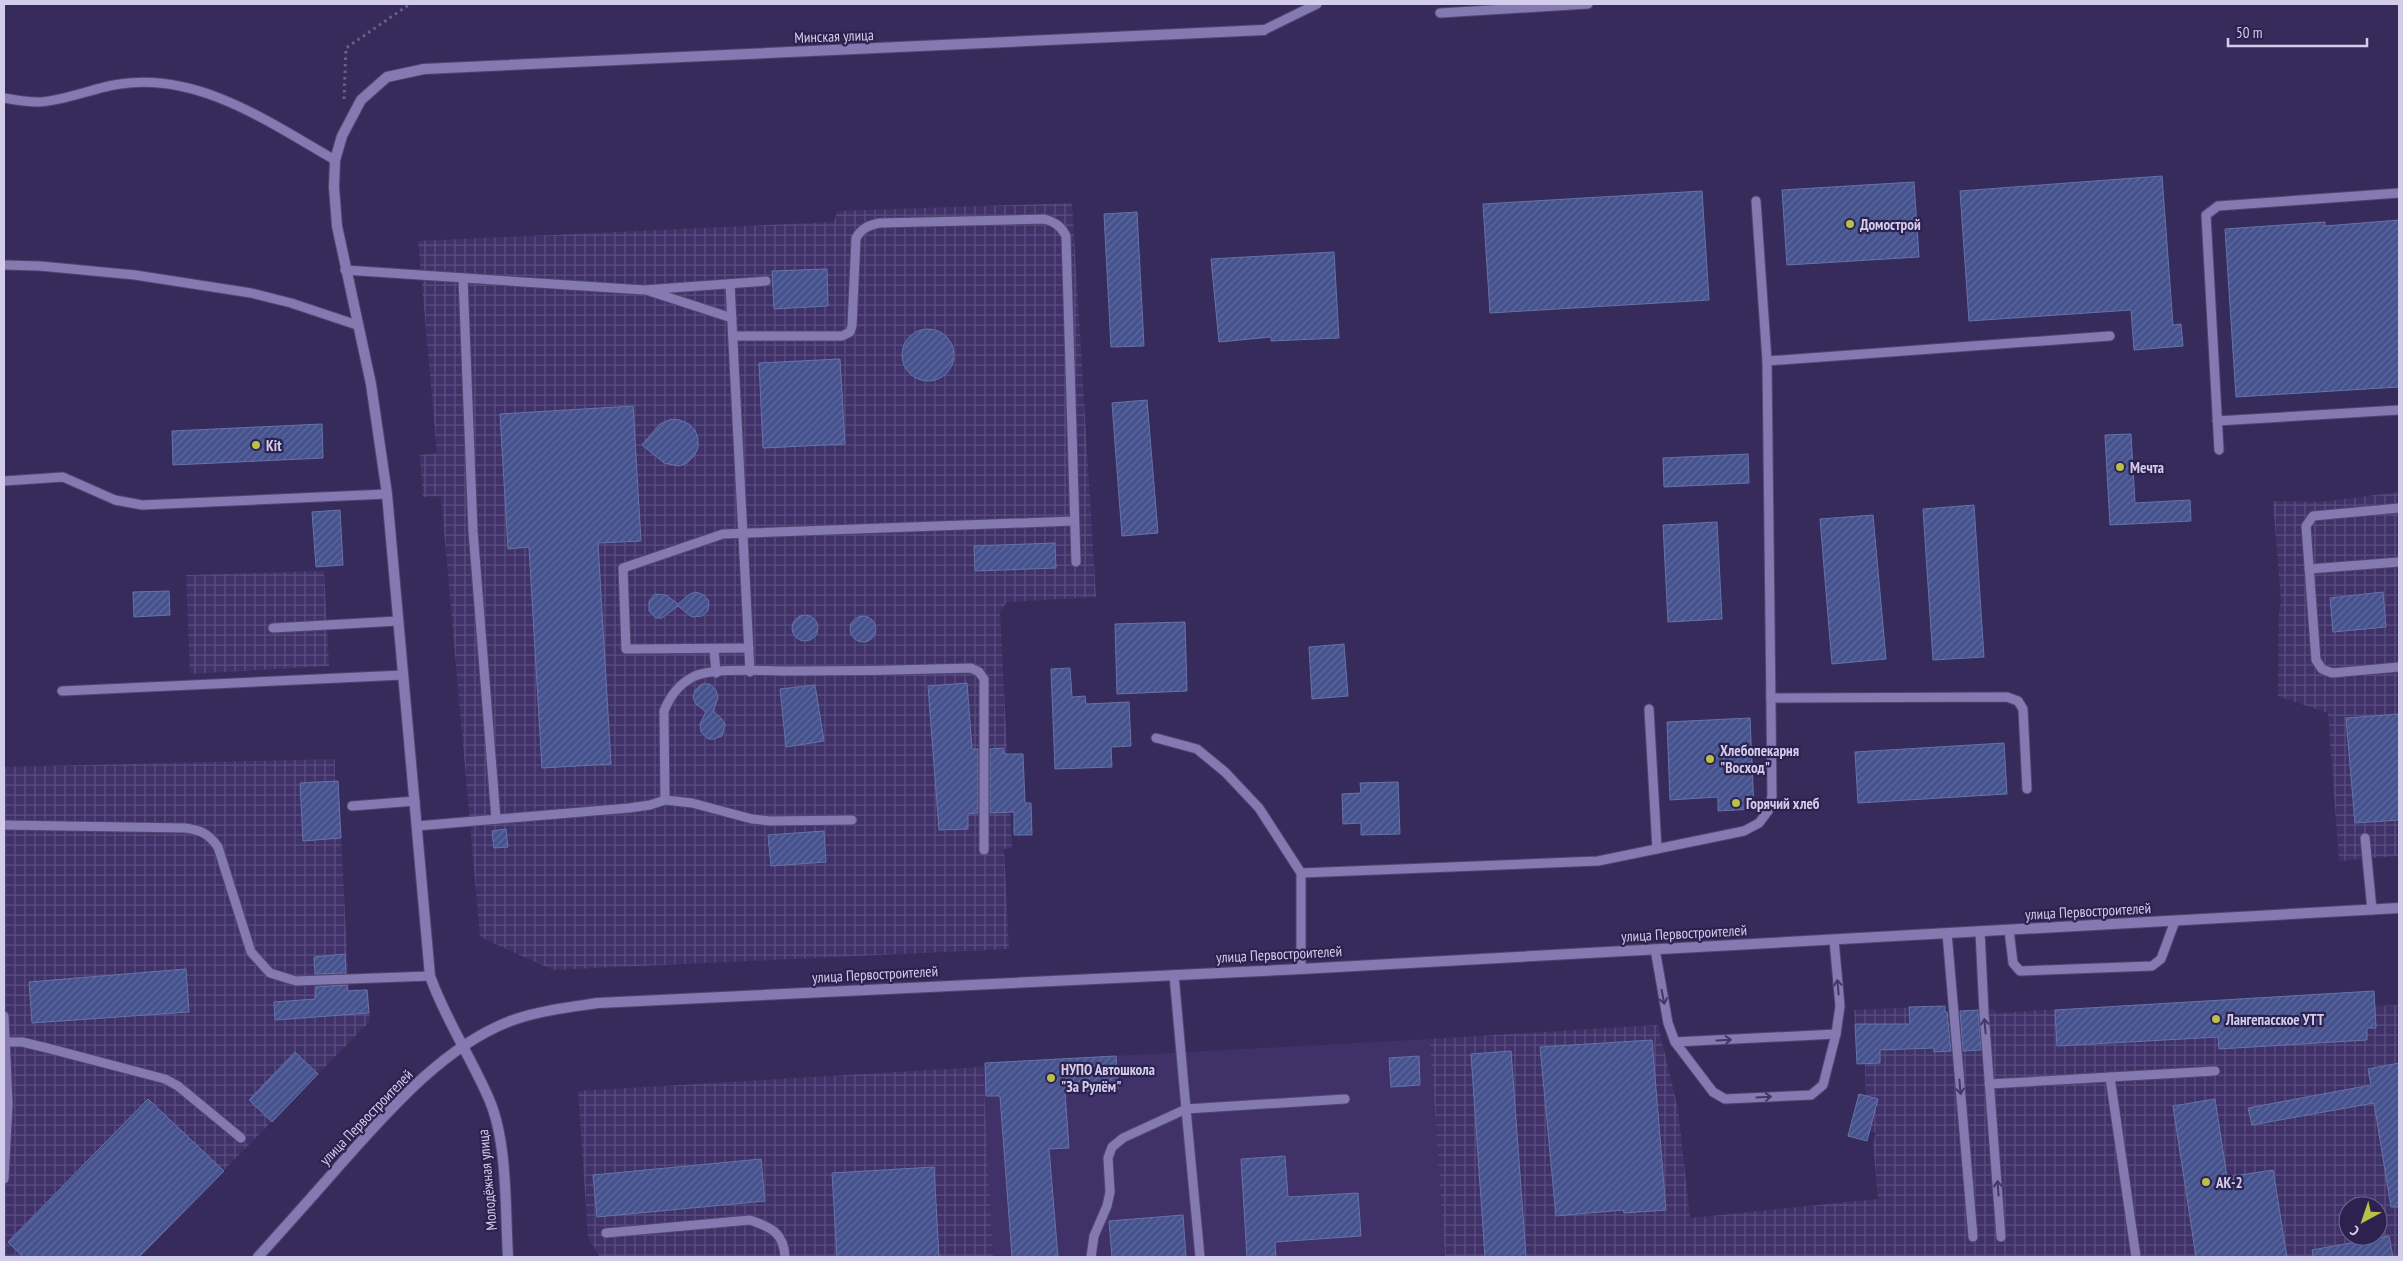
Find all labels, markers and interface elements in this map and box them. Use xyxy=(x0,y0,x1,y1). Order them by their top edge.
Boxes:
scale bar xyxy=(2228,15,2367,47)
text: 50 m xyxy=(2236,23,2262,42)
street label: Минская улица xyxy=(794,25,874,47)
place label: Домострой xyxy=(1860,215,1921,234)
marker: Домострой xyxy=(1844,218,1856,230)
place label: Kit xyxy=(266,436,282,455)
marker: Kit xyxy=(250,439,262,451)
place label: Мечта xyxy=(2130,458,2164,477)
marker: Мечта xyxy=(2114,461,2126,473)
place label: Хлебопекарня "Восход" xyxy=(1720,741,1799,777)
marker: Хлебопекарня "Восход" xyxy=(1704,753,1716,765)
place label: Горячий хлеб xyxy=(1746,794,1820,813)
marker: Горячий хлеб xyxy=(1730,797,1742,809)
street label: улица Первостроителей xyxy=(2025,898,2151,924)
street label: улица Первостроителей xyxy=(1621,920,1747,946)
street label: улица Первостроителей xyxy=(1216,941,1342,967)
street label: улица Первостроителей xyxy=(812,961,938,987)
one-way arrow xyxy=(1833,979,1843,995)
one-way arrow xyxy=(1659,989,1669,1005)
place label: Лангепасское УТТ xyxy=(2225,1010,2324,1029)
marker: Лангепасское УТТ xyxy=(2210,1013,2222,1025)
one-way arrow xyxy=(1980,1019,1989,1035)
one-way arrow xyxy=(1716,1035,1732,1044)
place label: НУПО Автошкола "За Рулём" xyxy=(1061,1060,1155,1096)
street label: улица Первостроителей xyxy=(315,1065,417,1169)
marker: НУПО Автошкола "За Рулём" xyxy=(1045,1072,1057,1084)
one-way arrow xyxy=(1956,1078,1965,1094)
one-way arrow xyxy=(1756,1093,1772,1102)
street label: Молодёжная улица xyxy=(473,1129,501,1231)
place label: АК-2 xyxy=(2215,1173,2243,1192)
marker: АК-2 xyxy=(2200,1176,2212,1188)
one-way arrow xyxy=(1993,1181,2002,1197)
north arrow xyxy=(2338,1196,2388,1246)
text: С xyxy=(2346,1222,2363,1240)

